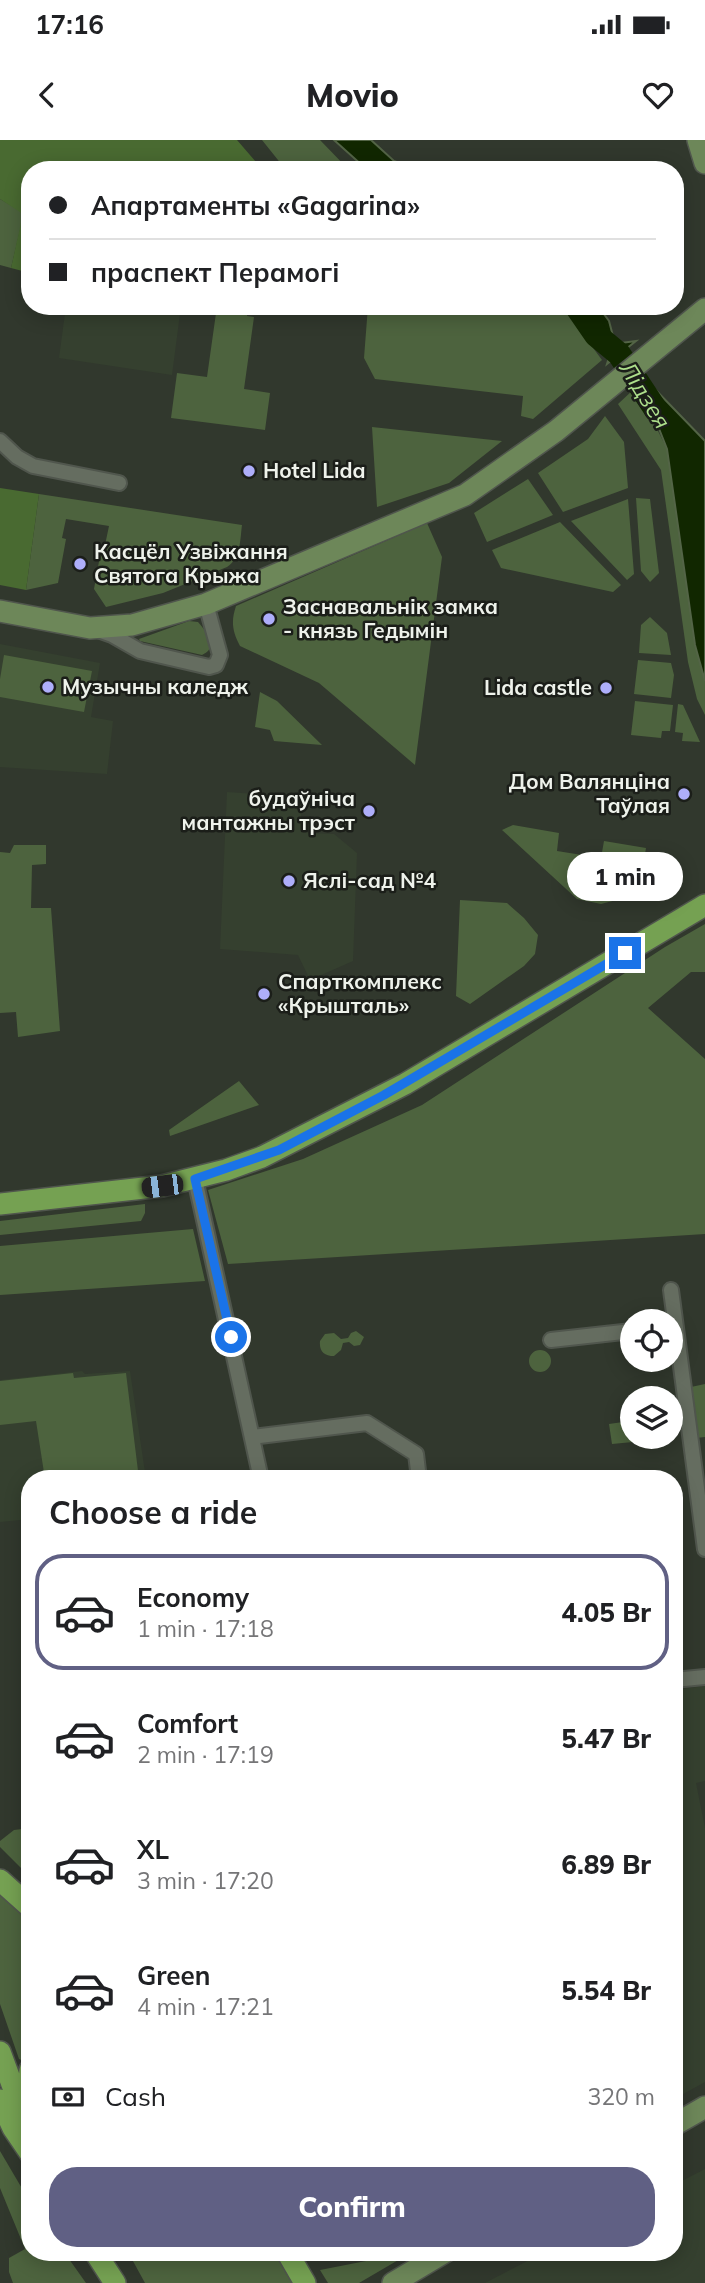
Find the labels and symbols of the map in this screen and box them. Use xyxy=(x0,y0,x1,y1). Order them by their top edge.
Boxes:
water label: Лідзея xyxy=(613,355,677,434)
place label: Hotel Lida xyxy=(263,457,365,483)
marker: Hotel Lida xyxy=(241,463,257,479)
place label: Касцёл Узвіжання Святога Крыжа xyxy=(94,538,288,588)
marker: Касцёл Узвіжання Святога Крыжа xyxy=(72,556,88,572)
place label: Заснавальнік замка - князь Гедымін xyxy=(283,593,498,643)
marker: Заснавальнік замка - князь Гедымін xyxy=(261,611,277,627)
place label: Музычны каледж xyxy=(62,673,248,699)
place label: Lida castle xyxy=(484,674,592,700)
marker: Музычны каледж xyxy=(40,679,56,695)
marker: Lida castle xyxy=(598,680,614,696)
place label: Дом Валянціна Таўлая xyxy=(509,768,670,818)
place label: будаўніча мантажны трэст xyxy=(182,785,356,835)
marker: Дом Валянціна Таўлая xyxy=(676,786,692,802)
marker: будаўніча мантажны трэст xyxy=(361,803,377,819)
callout: 1 min xyxy=(567,852,683,900)
place label: Яслі-сад №4 xyxy=(303,867,436,893)
marker: Яслі-сад №4 xyxy=(281,873,297,889)
route end xyxy=(609,937,641,969)
place label: Спарткомплекс «Крышталь» xyxy=(278,968,442,1018)
marker: Спарткомплекс «Крышталь» xyxy=(256,986,272,1002)
car xyxy=(140,1173,185,1199)
route start xyxy=(215,1321,247,1353)

